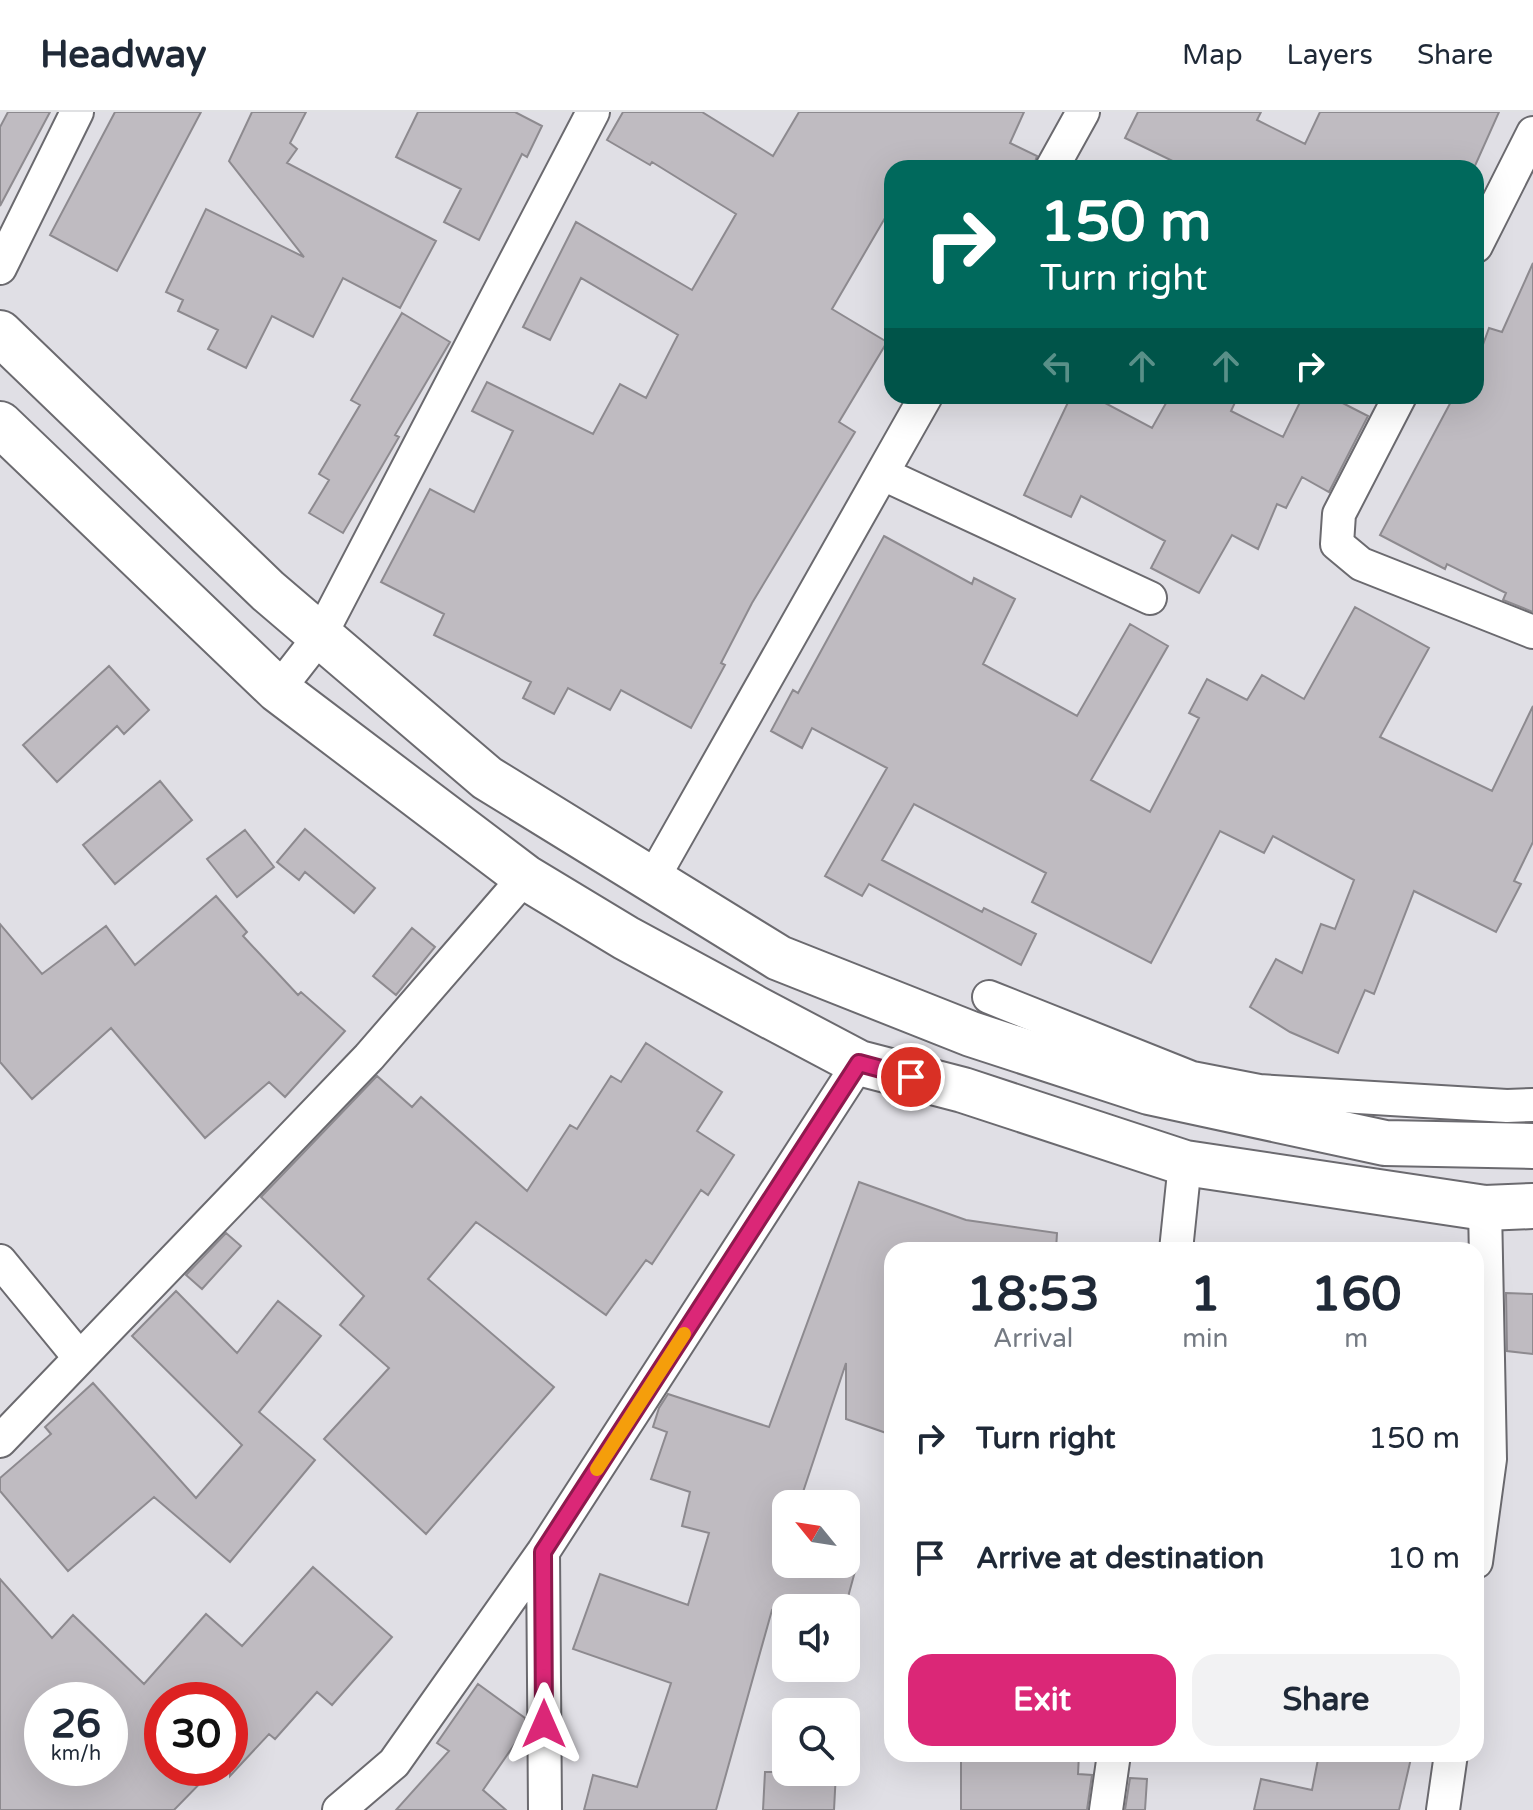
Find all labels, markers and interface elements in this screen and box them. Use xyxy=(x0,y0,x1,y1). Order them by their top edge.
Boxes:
text: Headway xyxy=(40,32,206,78)
text: Map xyxy=(1182,38,1243,72)
text: Layers xyxy=(1287,38,1373,72)
text: Share xyxy=(1417,38,1493,72)
text: 150 m xyxy=(1040,189,1211,256)
icon: right xyxy=(908,192,1012,296)
text: Turn right xyxy=(1040,257,1207,300)
icon: left xyxy=(1036,344,1080,388)
icon: ahead xyxy=(1120,344,1164,388)
icon: ahead xyxy=(1204,344,1248,388)
icon: right xyxy=(1288,344,1332,388)
pin xyxy=(877,1043,945,1111)
icon: arrive xyxy=(889,1055,933,1099)
text: 18:53 xyxy=(967,1266,1100,1324)
text: 1 xyxy=(1190,1266,1220,1324)
text: 160 xyxy=(1311,1266,1401,1324)
text: Arrival xyxy=(993,1323,1073,1354)
text: min xyxy=(1182,1323,1228,1354)
text: m xyxy=(1344,1323,1368,1354)
icon: right xyxy=(908,1416,952,1460)
text: Turn right xyxy=(976,1420,1116,1457)
text: 150 m xyxy=(1368,1420,1460,1457)
north arrow xyxy=(772,1490,860,1578)
map controls xyxy=(772,1490,860,1786)
icon: arrive xyxy=(908,1536,952,1580)
text: Arrive at destination xyxy=(976,1540,1264,1577)
text: 10 m xyxy=(1387,1540,1460,1577)
button: sound xyxy=(772,1594,860,1682)
button: Exit xyxy=(908,1654,1176,1746)
button: Share xyxy=(1192,1654,1460,1746)
speed limit sign: 30 xyxy=(144,1682,248,1786)
position arrow xyxy=(502,1682,586,1766)
button: search xyxy=(772,1698,860,1786)
text: 26 xyxy=(51,1700,101,1748)
text: km/h xyxy=(51,1742,101,1766)

